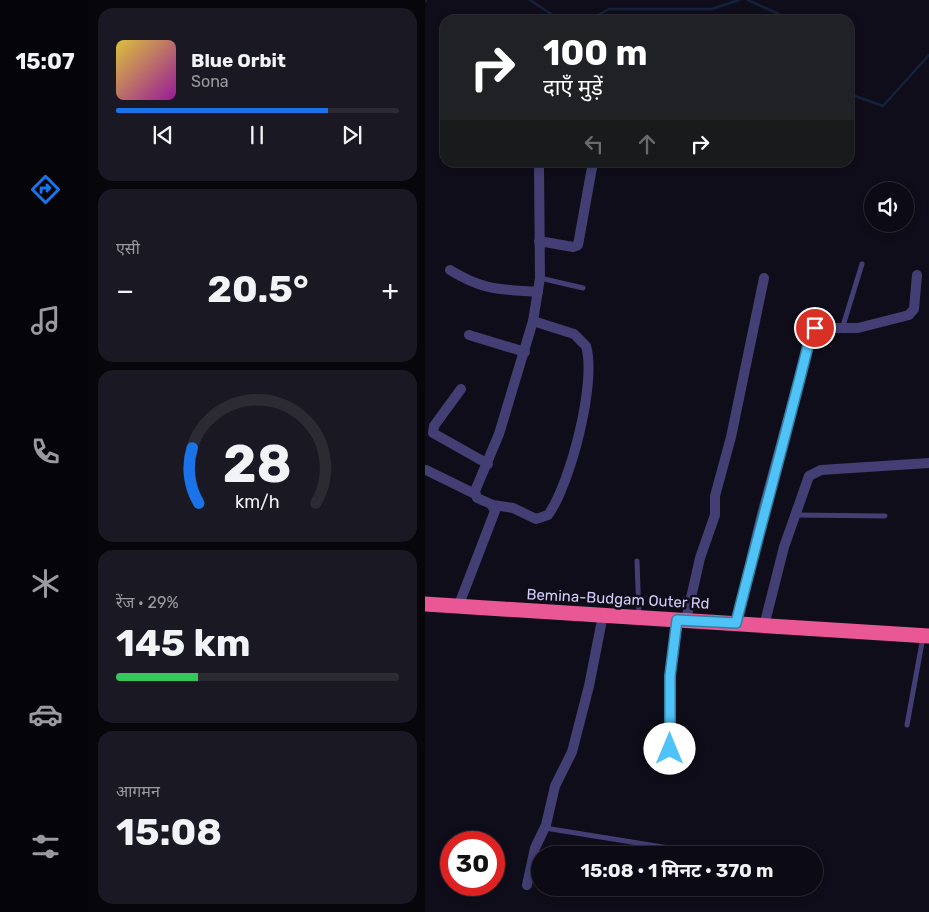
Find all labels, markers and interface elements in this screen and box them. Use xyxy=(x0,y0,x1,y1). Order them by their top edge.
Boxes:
text: 100 m xyxy=(543,32,648,74)
icon: right xyxy=(460,35,525,100)
text: 15:07 xyxy=(15,48,75,75)
text: Blue Orbit xyxy=(191,49,286,72)
text: Sona xyxy=(191,72,229,91)
text: दाएँ मुड़ें xyxy=(543,74,603,101)
icon: previous xyxy=(149,121,177,149)
icon: pause xyxy=(243,121,271,149)
icon: next xyxy=(338,121,366,149)
icon: left xyxy=(580,130,608,158)
icon: ahead xyxy=(633,130,661,158)
icon: right xyxy=(686,130,714,158)
icon: directions xyxy=(28,172,63,207)
map controls xyxy=(864,182,914,232)
button: sound xyxy=(864,182,914,232)
text: एसी xyxy=(116,239,140,258)
text: 20.5° xyxy=(207,266,309,312)
text: − xyxy=(116,274,134,307)
text: + xyxy=(382,274,399,307)
icon: music xyxy=(28,303,63,338)
pin xyxy=(794,307,836,349)
icon: arrive xyxy=(801,314,829,342)
text: 28 xyxy=(223,433,292,495)
icon: phone xyxy=(28,434,63,469)
text: km/h xyxy=(235,491,280,512)
icon: climate xyxy=(28,566,63,601)
street label: Bemina-Budgam Outer Rd xyxy=(526,585,710,613)
text: रेंज · 29% xyxy=(116,593,179,612)
text: 145 km xyxy=(116,620,251,666)
icon: car xyxy=(28,697,63,732)
position arrow xyxy=(643,722,695,774)
text: आगमन xyxy=(116,782,160,801)
text: 15:08 xyxy=(116,809,222,855)
icon: filters xyxy=(28,829,63,864)
speed limit sign: 30 xyxy=(440,831,505,896)
text: 15:08 · 1 मिनट · 370 m xyxy=(581,859,773,882)

